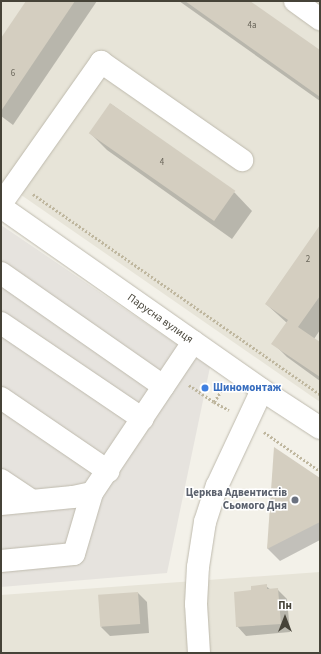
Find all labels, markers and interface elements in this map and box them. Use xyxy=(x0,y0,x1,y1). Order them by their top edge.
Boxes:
house number: 4а xyxy=(247,21,257,31)
house number: 6 xyxy=(11,69,15,79)
house number: 4 xyxy=(160,158,164,168)
house number: 2 xyxy=(306,255,310,265)
street label: Парусна вулиця xyxy=(125,291,195,347)
place label: Шиномонтаж xyxy=(213,381,281,395)
marker: Шиномонтаж xyxy=(200,383,210,393)
place label: Церква Адвентистів Сьомого Дня xyxy=(186,487,287,513)
marker: Церква Адвентистів Сьомого Дня xyxy=(290,495,300,505)
north arrow xyxy=(265,598,305,638)
text: Пн xyxy=(278,598,292,613)

